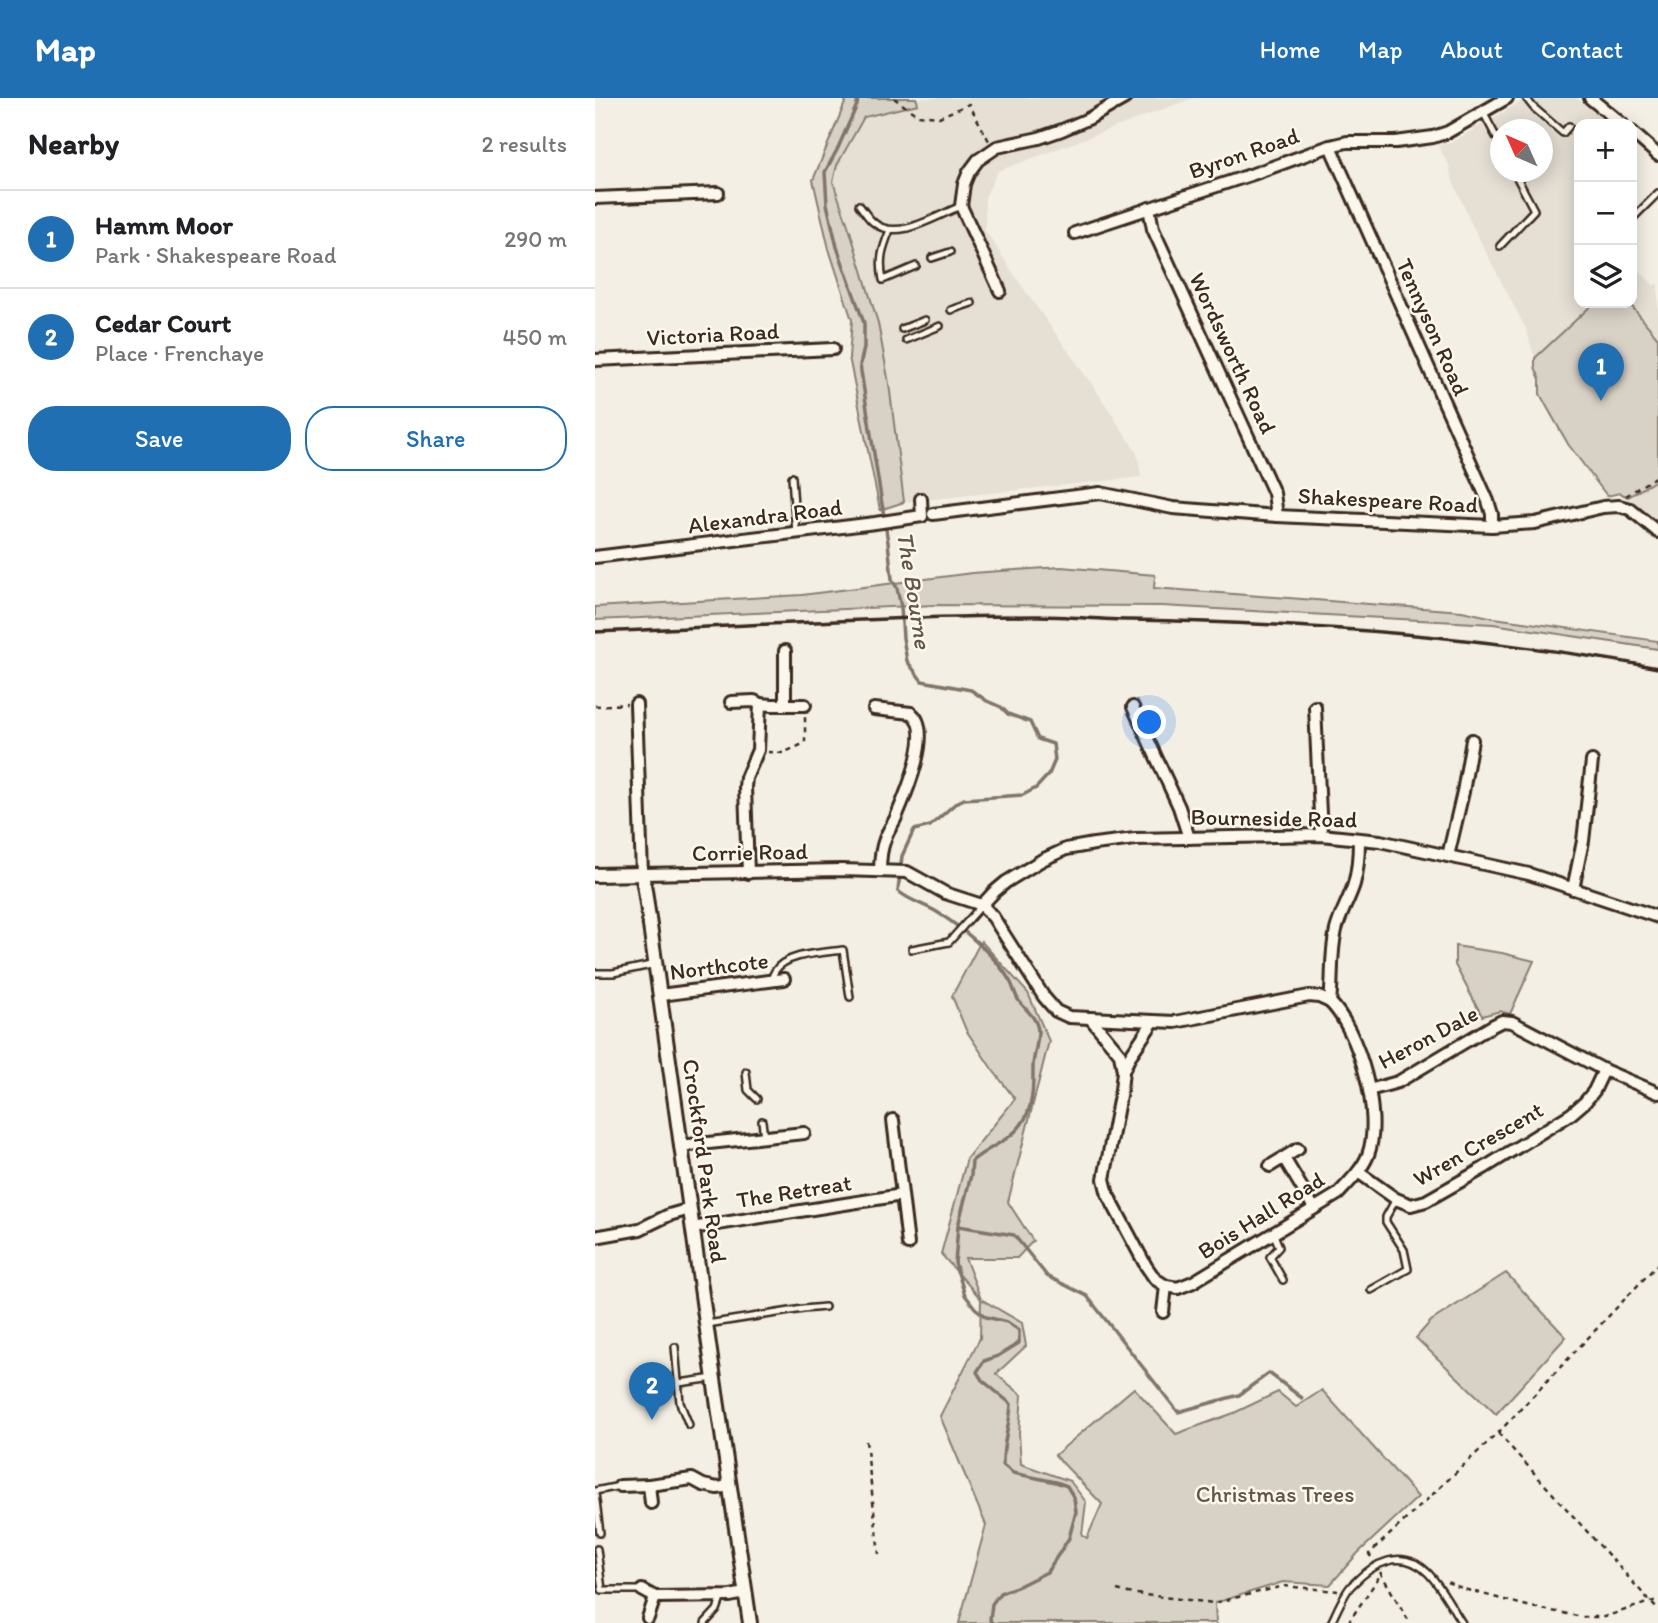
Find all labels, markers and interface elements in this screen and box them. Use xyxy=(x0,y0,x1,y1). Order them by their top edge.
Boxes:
text: Map xyxy=(35,30,96,69)
text: Home xyxy=(1260,35,1320,64)
text: Map xyxy=(1358,35,1402,64)
text: About xyxy=(1440,35,1503,64)
text: Contact xyxy=(1541,35,1623,64)
north arrow xyxy=(1490,119,1553,182)
map controls xyxy=(1574,119,1637,308)
button: + xyxy=(1574,119,1637,182)
street label: Byron Road xyxy=(1185,121,1303,185)
text: Nearby xyxy=(28,125,119,162)
text: 2 results xyxy=(481,130,567,158)
button: − xyxy=(1574,182,1637,245)
text: Hamm Moor xyxy=(95,209,233,241)
text: 1 xyxy=(46,225,56,253)
text: 290 m xyxy=(504,225,567,253)
text: Park · Shakespeare Road xyxy=(95,241,336,269)
button: layers xyxy=(1574,245,1637,308)
street label: Tennyson Road xyxy=(1390,254,1476,400)
street label: Wordsworth Road xyxy=(1183,268,1283,438)
text: Cedar Court xyxy=(95,307,231,339)
street label: Victoria Road xyxy=(646,317,780,351)
text: 2 xyxy=(45,323,57,351)
text: 450 m xyxy=(502,323,567,351)
text: Place · Frenchaye xyxy=(95,339,264,367)
pin: 1 xyxy=(1578,343,1624,401)
button: Save xyxy=(28,406,291,471)
button: Share xyxy=(305,406,567,471)
street label: Shakespeare Road xyxy=(1297,481,1479,519)
street label: Alexandra Road xyxy=(686,493,844,539)
water label: The Bourne xyxy=(891,529,938,652)
your location xyxy=(1132,705,1166,739)
street label: Bourneside Road xyxy=(1190,803,1358,833)
street label: Corrie Road xyxy=(692,837,809,867)
street label: Northcote xyxy=(668,946,770,986)
street label: Heron Dale xyxy=(1373,999,1483,1075)
street label: Crockford Park Road xyxy=(677,1057,733,1265)
street label: Wren Crescent xyxy=(1408,1095,1548,1193)
street label: Bois Hall Road xyxy=(1193,1165,1330,1265)
street label: The Retreat xyxy=(735,1168,853,1214)
pin: 2 xyxy=(629,1362,675,1420)
park label: Christmas Trees xyxy=(1196,1480,1354,1508)

